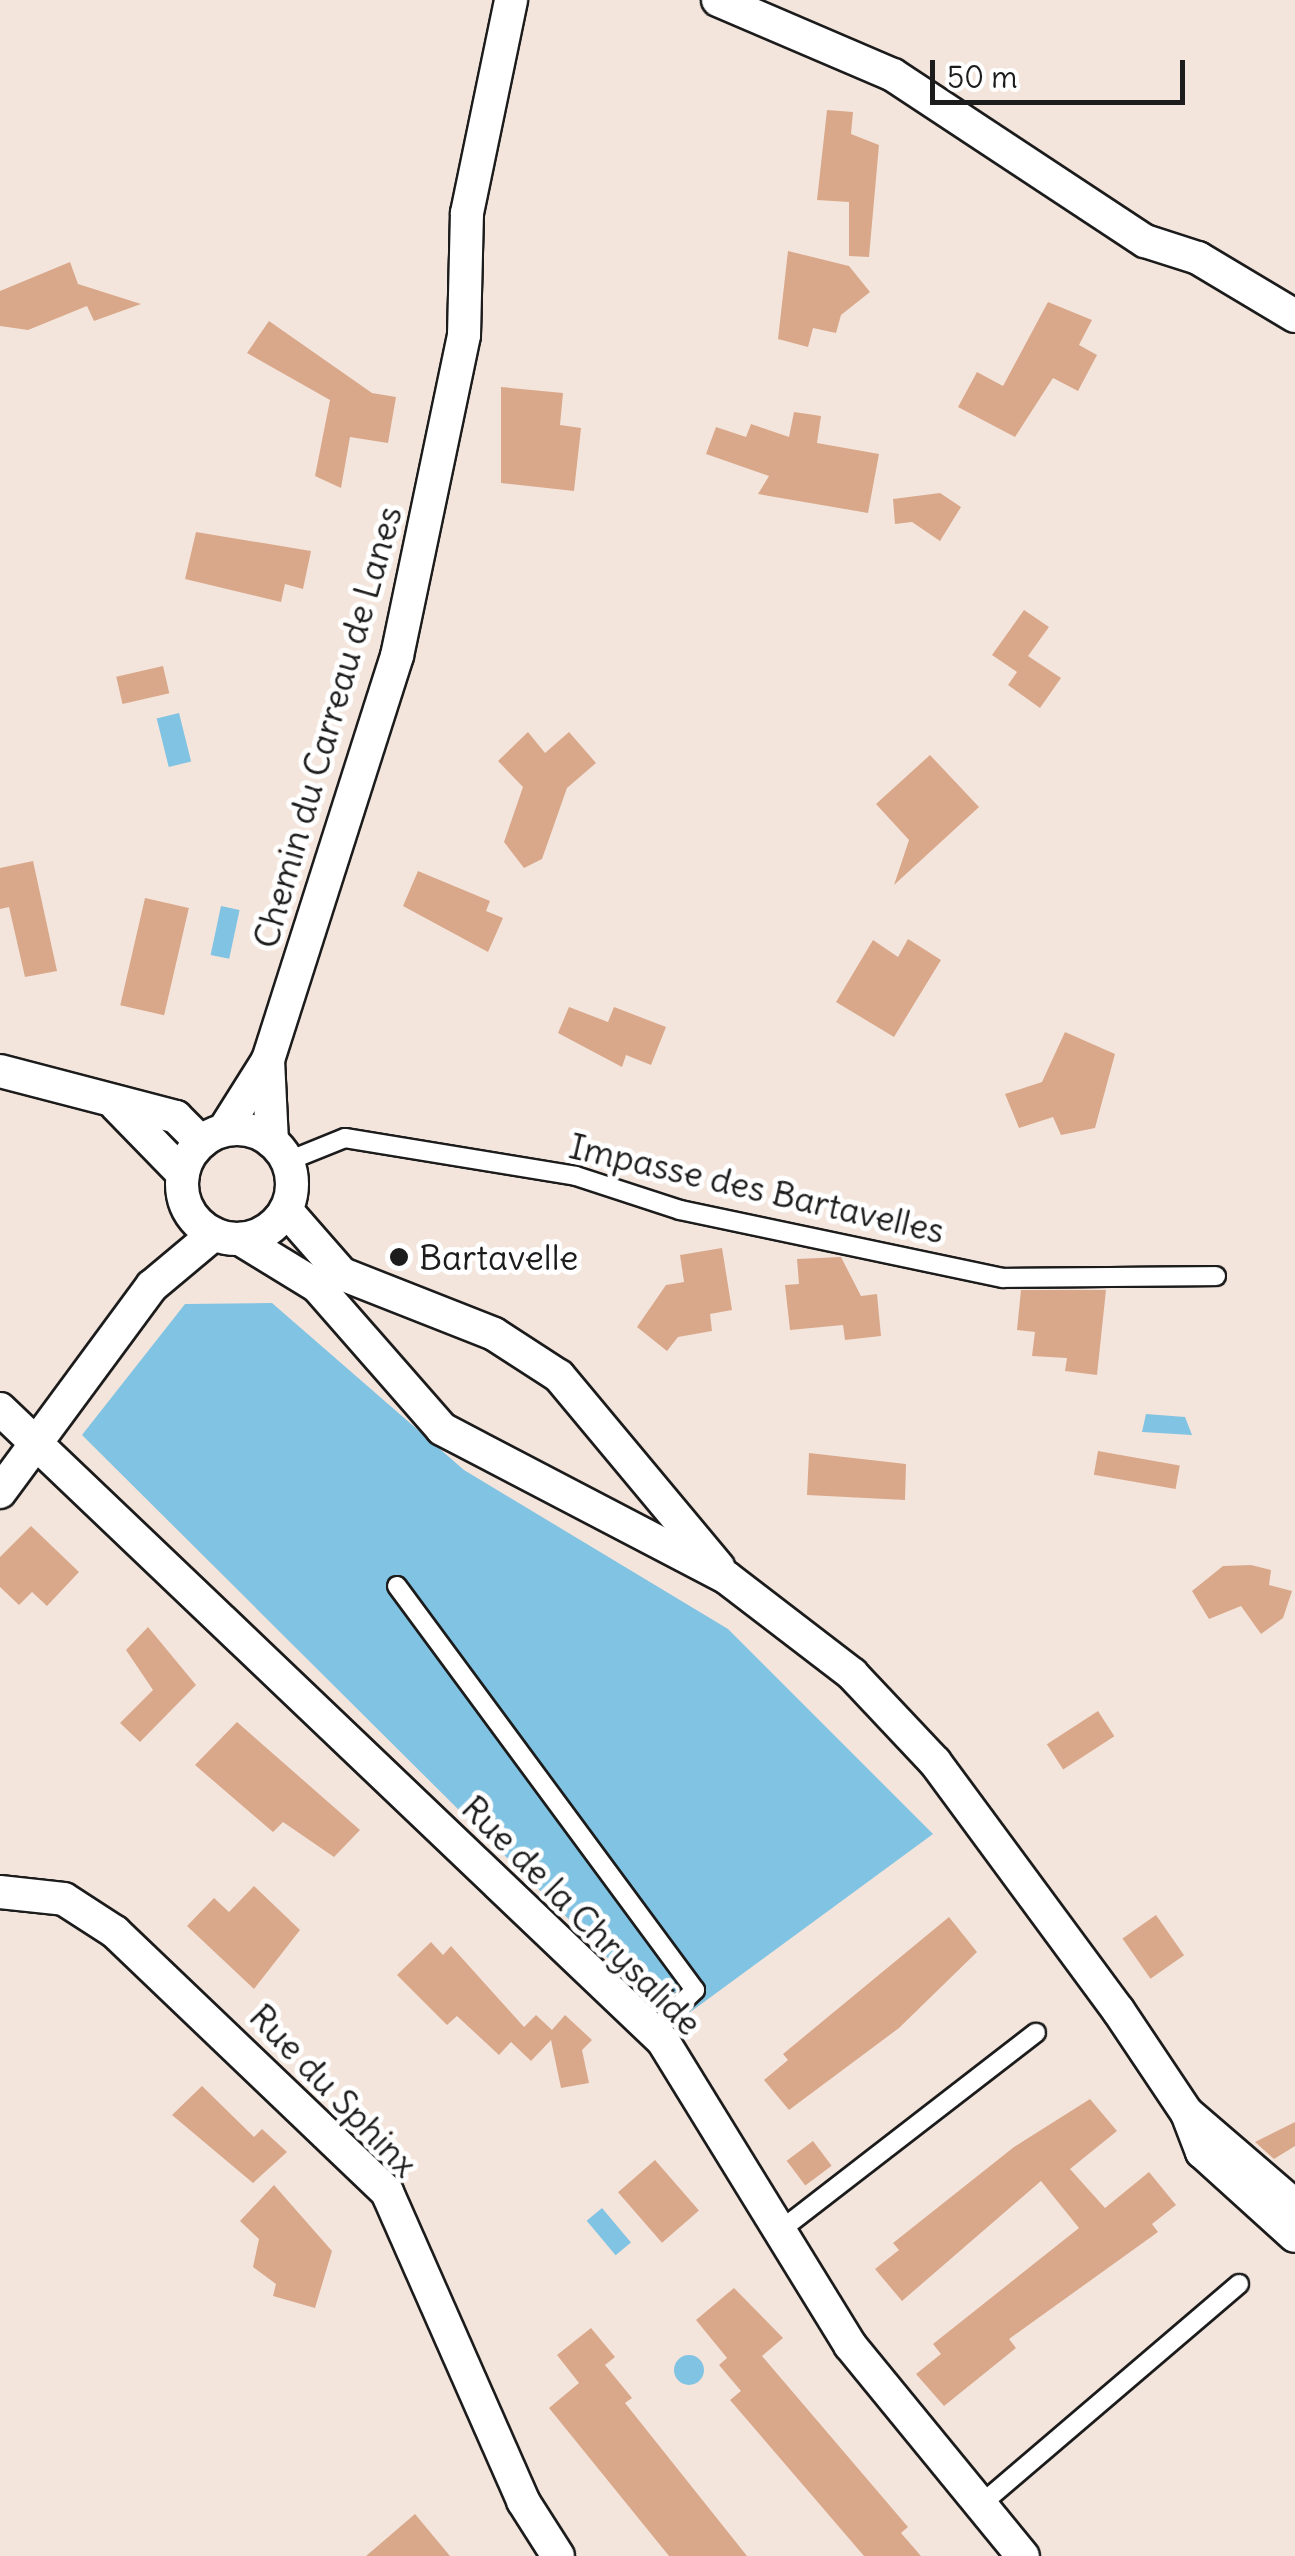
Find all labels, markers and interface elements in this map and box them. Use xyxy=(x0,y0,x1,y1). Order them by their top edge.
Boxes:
scale bar xyxy=(935,40,1190,102)
text: 50 m xyxy=(947,58,1017,96)
street label: Chemin du Carreau de Lanes xyxy=(244,501,410,953)
street label: Impasse des Bartavelles xyxy=(565,1124,949,1252)
place label: Bartavelle xyxy=(419,1236,578,1278)
marker: Bartavelle xyxy=(388,1246,410,1268)
street label: Rue de la Chrysalide xyxy=(453,1786,711,2044)
street label: Rue du Sphinx xyxy=(241,1995,427,2185)

